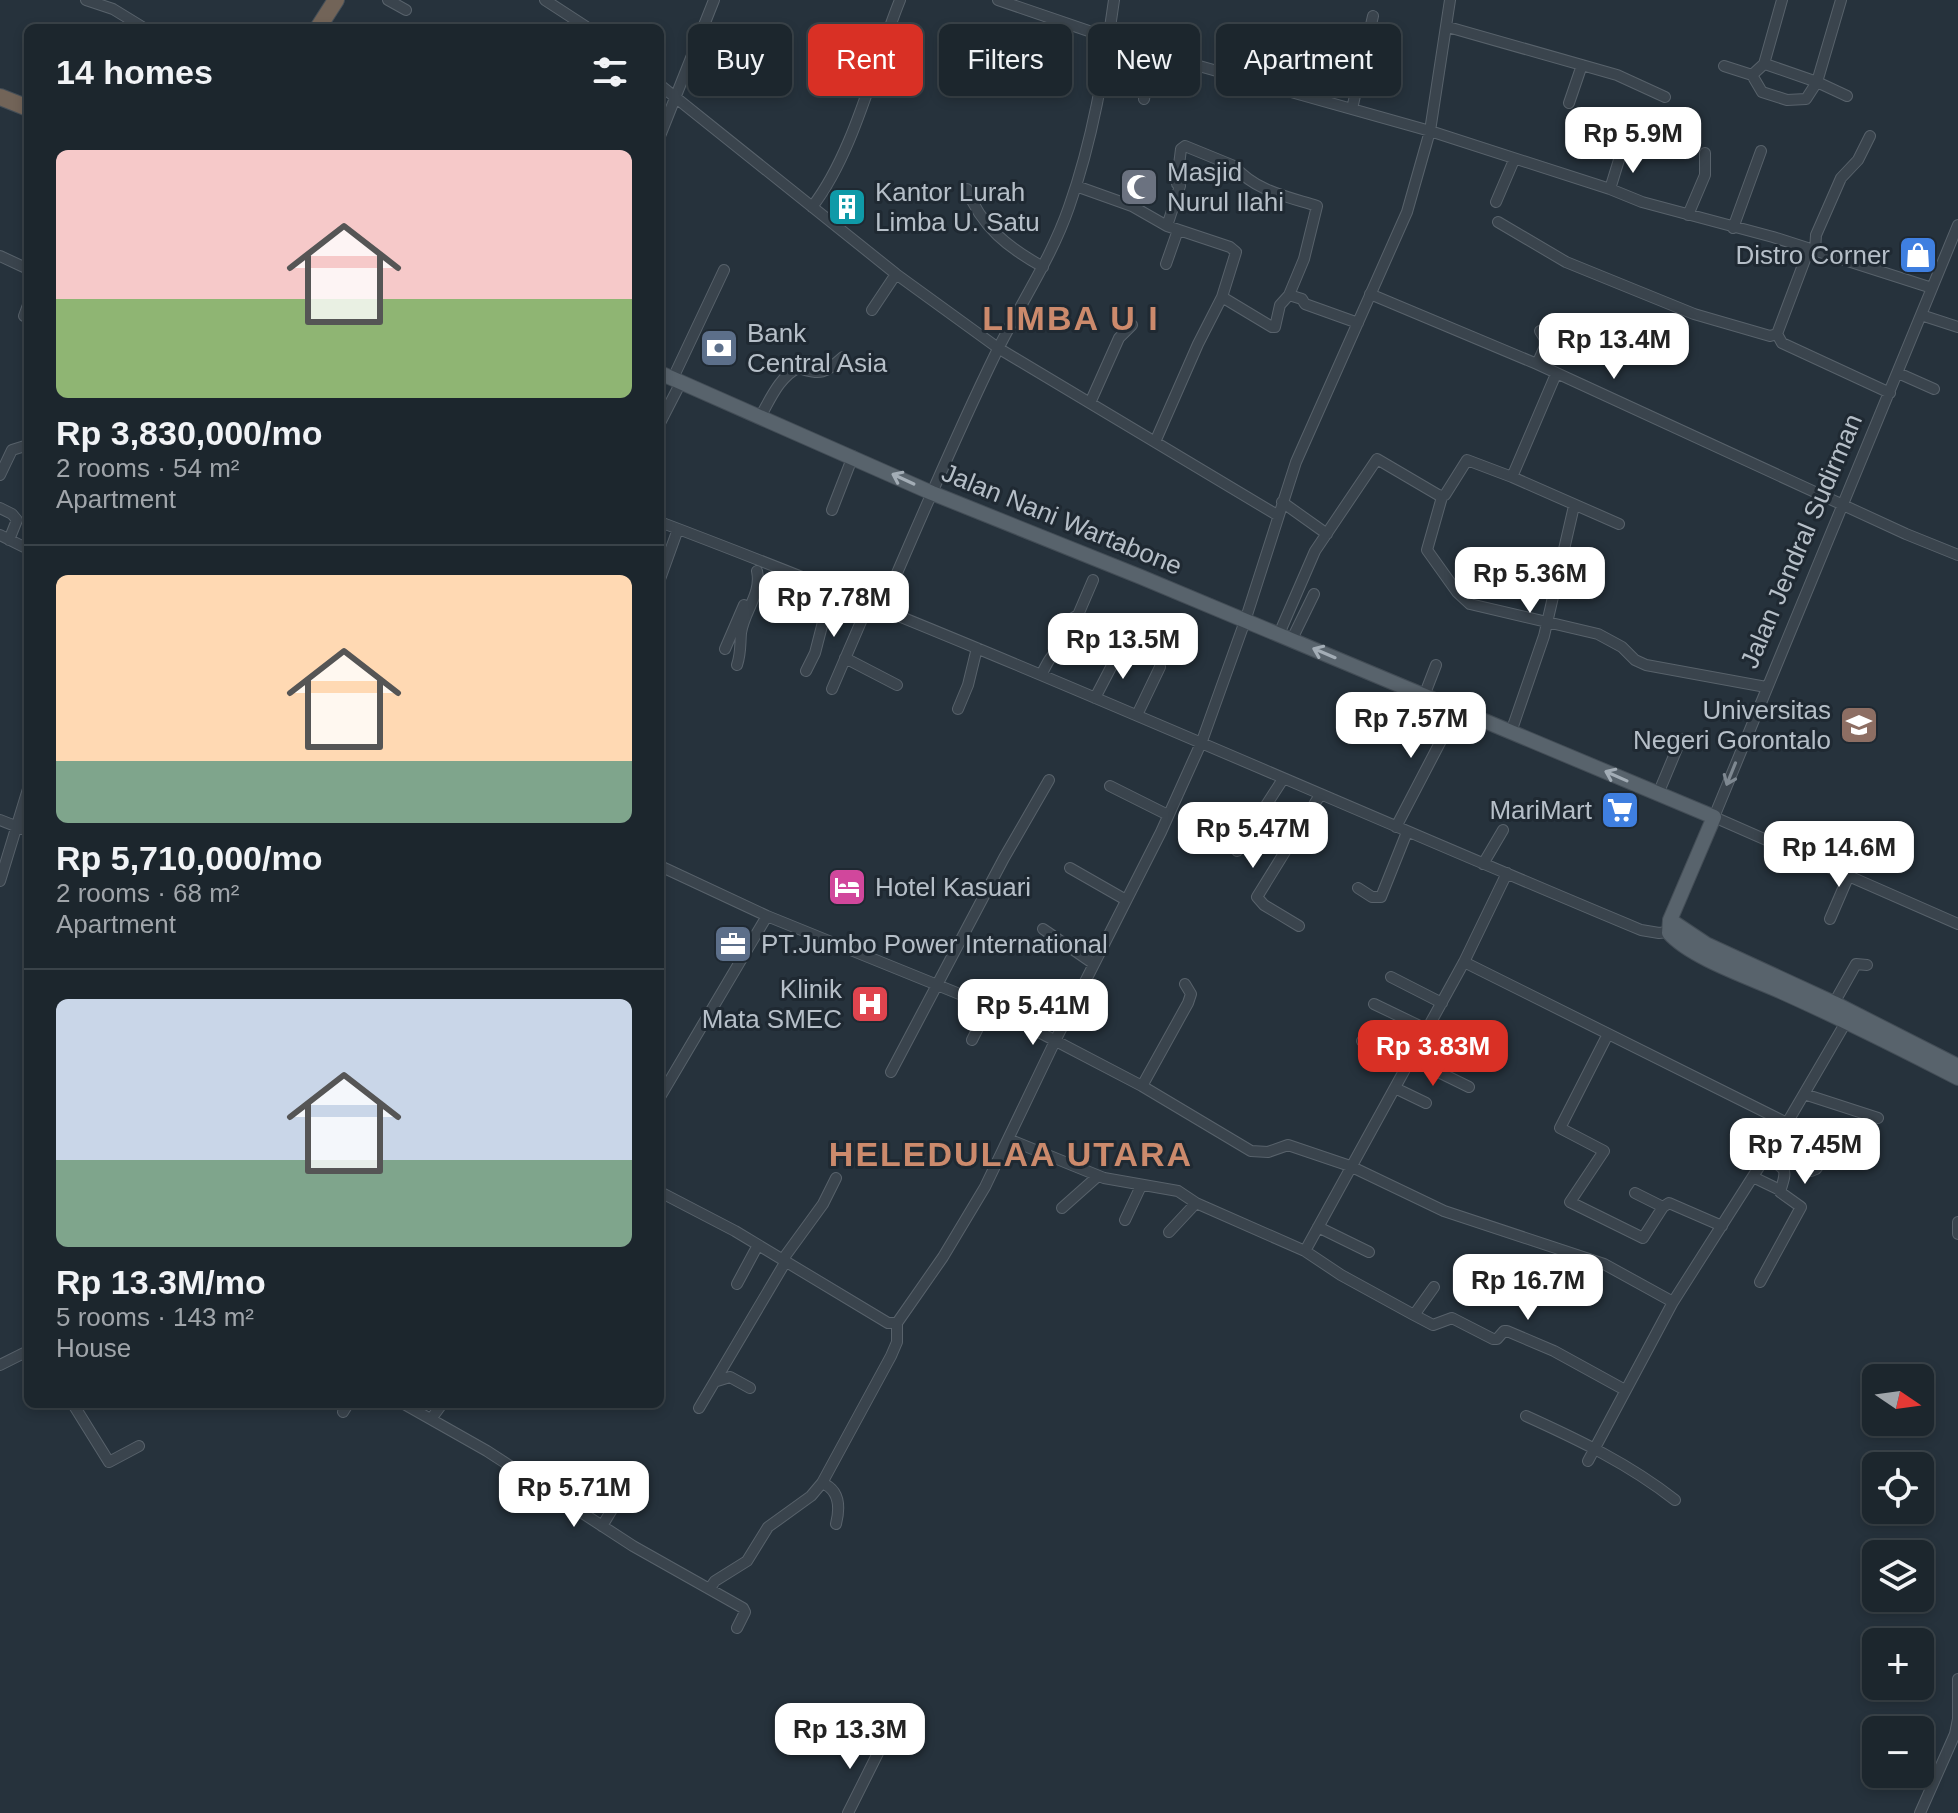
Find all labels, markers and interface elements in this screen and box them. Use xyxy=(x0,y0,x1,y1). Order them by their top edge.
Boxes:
chip: Buy xyxy=(688,24,792,96)
chip: Rent xyxy=(808,24,923,96)
chip: Filters xyxy=(939,24,1072,96)
chip: New xyxy=(1088,24,1200,96)
chip: Apartment xyxy=(1216,24,1401,96)
icon: filters xyxy=(588,50,632,94)
text: 14 homes xyxy=(56,53,213,91)
pin: Rp 5.9M xyxy=(1559,107,1707,175)
text: Rp 5.9M xyxy=(1583,118,1683,148)
place label: Masjid Nurul Ilahi xyxy=(1167,157,1284,217)
mosque icon: Masjid Nurul Ilahi xyxy=(1118,166,1160,208)
place label: Kantor Lurah Limba U. Satu xyxy=(875,177,1040,237)
building icon: Kantor Lurah Limba U. Satu xyxy=(826,186,868,228)
icon: home xyxy=(272,202,416,346)
shop icon: Distro Corner xyxy=(1897,234,1939,276)
place label: Distro Corner xyxy=(1735,240,1890,270)
district label: LIMBA U I xyxy=(982,299,1160,337)
pin: Rp 13.4M xyxy=(1531,313,1697,381)
place label: Bank Central Asia xyxy=(747,318,888,378)
text: Rp 13.4M xyxy=(1557,324,1671,354)
bank icon: Bank Central Asia xyxy=(698,327,740,369)
street label: Jalan Jendral Sudirman xyxy=(1734,409,1868,673)
text: Rp 3,830,000/mo xyxy=(56,414,322,452)
text: 2 rooms · 54 m² xyxy=(56,453,240,483)
street label: Jalan Nani Wartabone xyxy=(938,457,1186,581)
one-way arrow xyxy=(891,471,915,486)
text: Apartment xyxy=(56,484,176,514)
pin: Rp 5.36M xyxy=(1447,547,1613,615)
text: Rp 5.36M xyxy=(1473,558,1587,588)
pin: Rp 7.78M xyxy=(751,571,917,639)
text: Rp 7.78M xyxy=(777,582,891,612)
pin: Rp 13.5M xyxy=(1040,613,1206,681)
text: Rp 13.5M xyxy=(1066,624,1180,654)
icon: home xyxy=(272,627,416,771)
one-way arrow xyxy=(1313,645,1337,660)
pin: Rp 7.57M xyxy=(1328,692,1494,760)
place label: Universitas Negeri Gorontalo xyxy=(1633,695,1831,755)
text: Rp 7.57M xyxy=(1354,703,1468,733)
school or university icon: Universitas Negeri Gorontalo xyxy=(1838,704,1880,746)
one-way arrow xyxy=(1722,761,1737,786)
one-way arrow xyxy=(1604,767,1629,782)
supermarket icon: MariMart xyxy=(1599,789,1641,831)
place label: MariMart xyxy=(1489,795,1593,825)
pin: Rp 5.47M xyxy=(1170,802,1336,870)
text: Rp 5.47M xyxy=(1196,813,1310,843)
pin: Rp 14.6M xyxy=(1756,821,1922,889)
text: Rp 14.6M xyxy=(1782,832,1896,862)
text: Rp 5,710,000/mo xyxy=(56,839,322,877)
hotel icon: Hotel Kasuari xyxy=(826,866,868,908)
place label: Hotel Kasuari xyxy=(875,872,1031,902)
text: 2 rooms · 68 m² xyxy=(56,878,240,908)
text: Apartment xyxy=(56,909,176,939)
office icon: PT.Jumbo Power International xyxy=(712,923,754,965)
place label: PT.Jumbo Power International xyxy=(761,929,1108,959)
place label: Klinik Mata SMEC xyxy=(702,974,843,1034)
pin: Rp 5.41M xyxy=(950,979,1116,1047)
hospital icon: Klinik Mata SMEC xyxy=(849,983,891,1025)
text: Rp 5.41M xyxy=(976,990,1090,1020)
pin: Rp 3.83M xyxy=(1350,1020,1516,1088)
text: Rp 3.83M xyxy=(1376,1031,1490,1061)
icon: home xyxy=(272,1051,416,1195)
pin: Rp 7.45M xyxy=(1722,1118,1888,1186)
text: Rp 7.45M xyxy=(1748,1129,1862,1159)
district label: HELEDULAA UTARA xyxy=(829,1135,1193,1173)
pin: Rp 16.7M xyxy=(1445,1254,1611,1322)
text: Rp 13.3M/mo xyxy=(56,1263,266,1301)
text: Rp 16.7M xyxy=(1471,1265,1585,1295)
text: 5 rooms · 143 m² xyxy=(56,1302,254,1332)
text: House xyxy=(56,1333,131,1363)
north arrow xyxy=(1862,1364,1934,1436)
map controls xyxy=(1862,1364,1934,1788)
button: locate xyxy=(1862,1452,1934,1524)
pin: Rp 5.71M xyxy=(491,1461,657,1529)
text: Rp 5.71M xyxy=(517,1472,631,1502)
button: layers xyxy=(1862,1540,1934,1612)
button: + xyxy=(1862,1628,1934,1700)
pin: Rp 13.3M xyxy=(767,1703,933,1771)
text: Rp 13.3M xyxy=(793,1714,907,1744)
button: − xyxy=(1862,1716,1934,1788)

